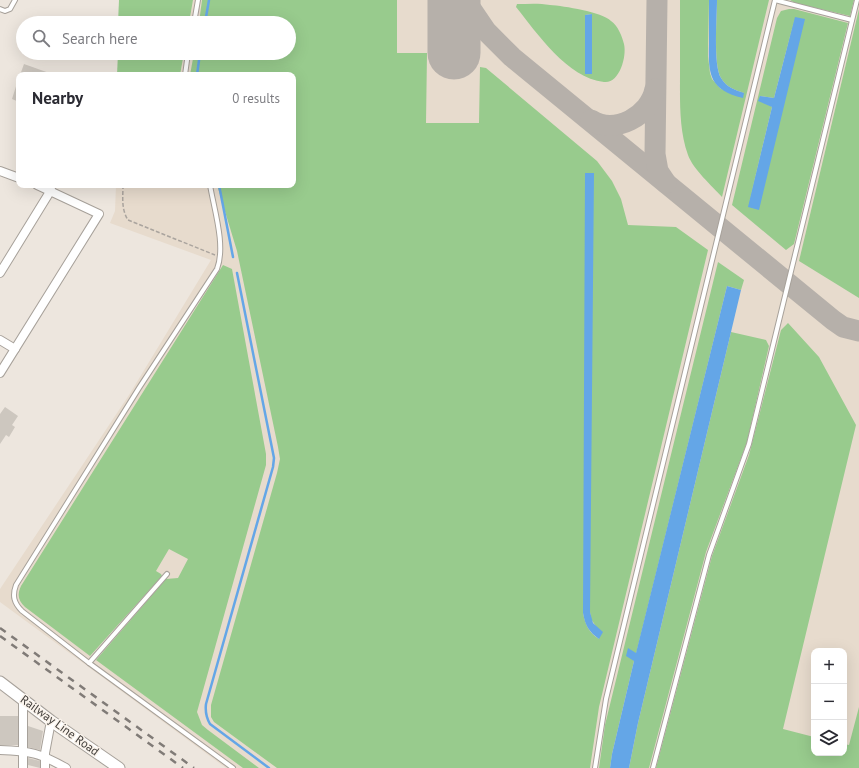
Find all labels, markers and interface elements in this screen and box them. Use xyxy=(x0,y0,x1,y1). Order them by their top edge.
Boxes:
search box xyxy=(16,16,296,60)
icon: search xyxy=(30,27,52,49)
text: Search here xyxy=(62,29,138,48)
text: Nearby xyxy=(32,87,83,109)
text: 0 results xyxy=(232,90,280,107)
map controls xyxy=(811,648,847,756)
button: + xyxy=(811,648,847,684)
button: − xyxy=(811,684,847,720)
street label: Railway Line Road xyxy=(18,691,102,759)
button: layers xyxy=(811,720,847,756)

